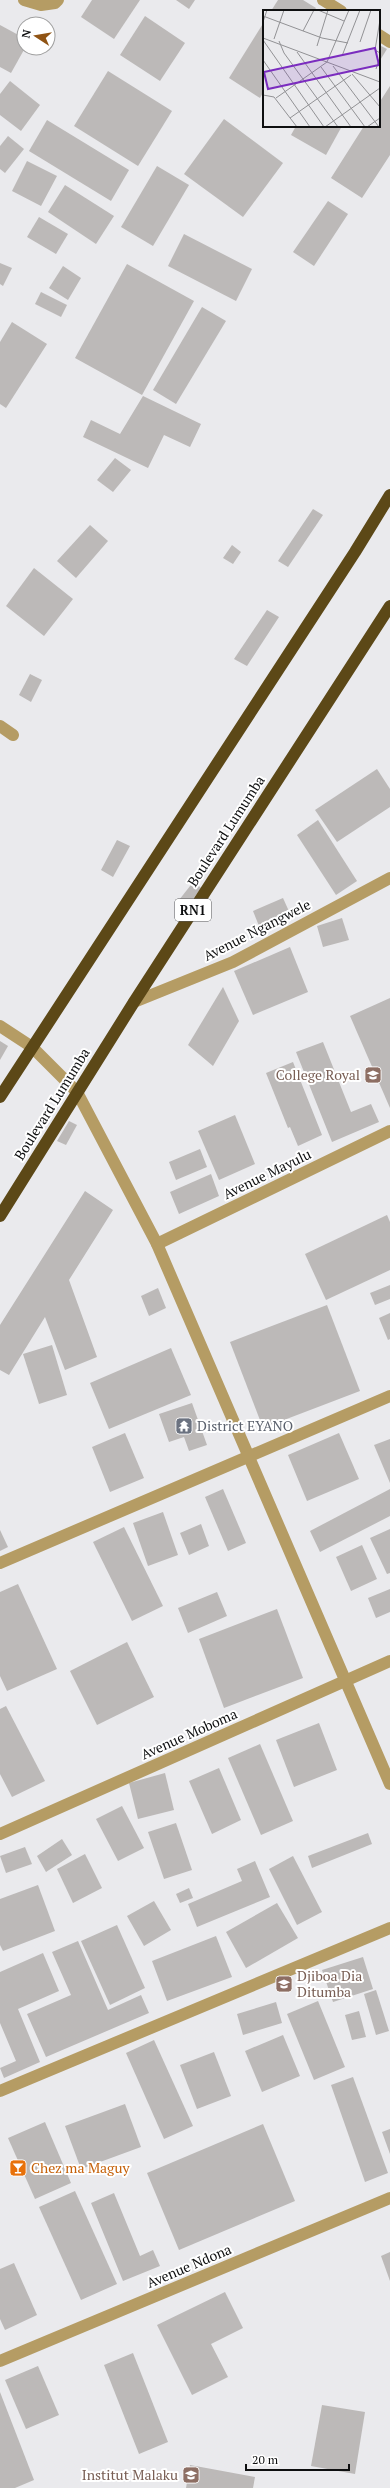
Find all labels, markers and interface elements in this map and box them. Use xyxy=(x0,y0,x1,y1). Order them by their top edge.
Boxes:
inset map xyxy=(263,10,380,127)
north arrow xyxy=(16,16,56,56)
text: N xyxy=(19,28,34,39)
street label: Boulevard Lumumba xyxy=(183,772,269,890)
street label: Avenue Ngangwele xyxy=(200,894,314,965)
road number: RN1 xyxy=(175,899,211,921)
street label: Boulevard Lumumba xyxy=(9,1044,94,1163)
place label: College Royal xyxy=(276,1065,360,1084)
school or university icon: College Royal xyxy=(363,1065,383,1085)
street label: Avenue Mayulu xyxy=(220,1144,314,1203)
temple icon: District EYANO xyxy=(174,1416,194,1436)
place label: District EYANO xyxy=(197,1416,293,1435)
street label: Avenue Moboma xyxy=(138,1704,240,1763)
place label: Djiboa Dia Ditumba xyxy=(297,1966,362,2001)
school or university icon: Djiboa Dia Ditumba xyxy=(274,1974,294,1994)
bar icon: Chez ma Maguy xyxy=(8,2158,28,2178)
place label: Chez ma Maguy xyxy=(31,2158,131,2177)
street label: Avenue Ndona xyxy=(143,2239,234,2292)
scale bar xyxy=(246,2446,349,2472)
text: 20 m xyxy=(252,2452,279,2467)
place label: Institut Malaku xyxy=(82,2465,178,2484)
school or university icon: Institut Malaku xyxy=(181,2465,201,2485)

